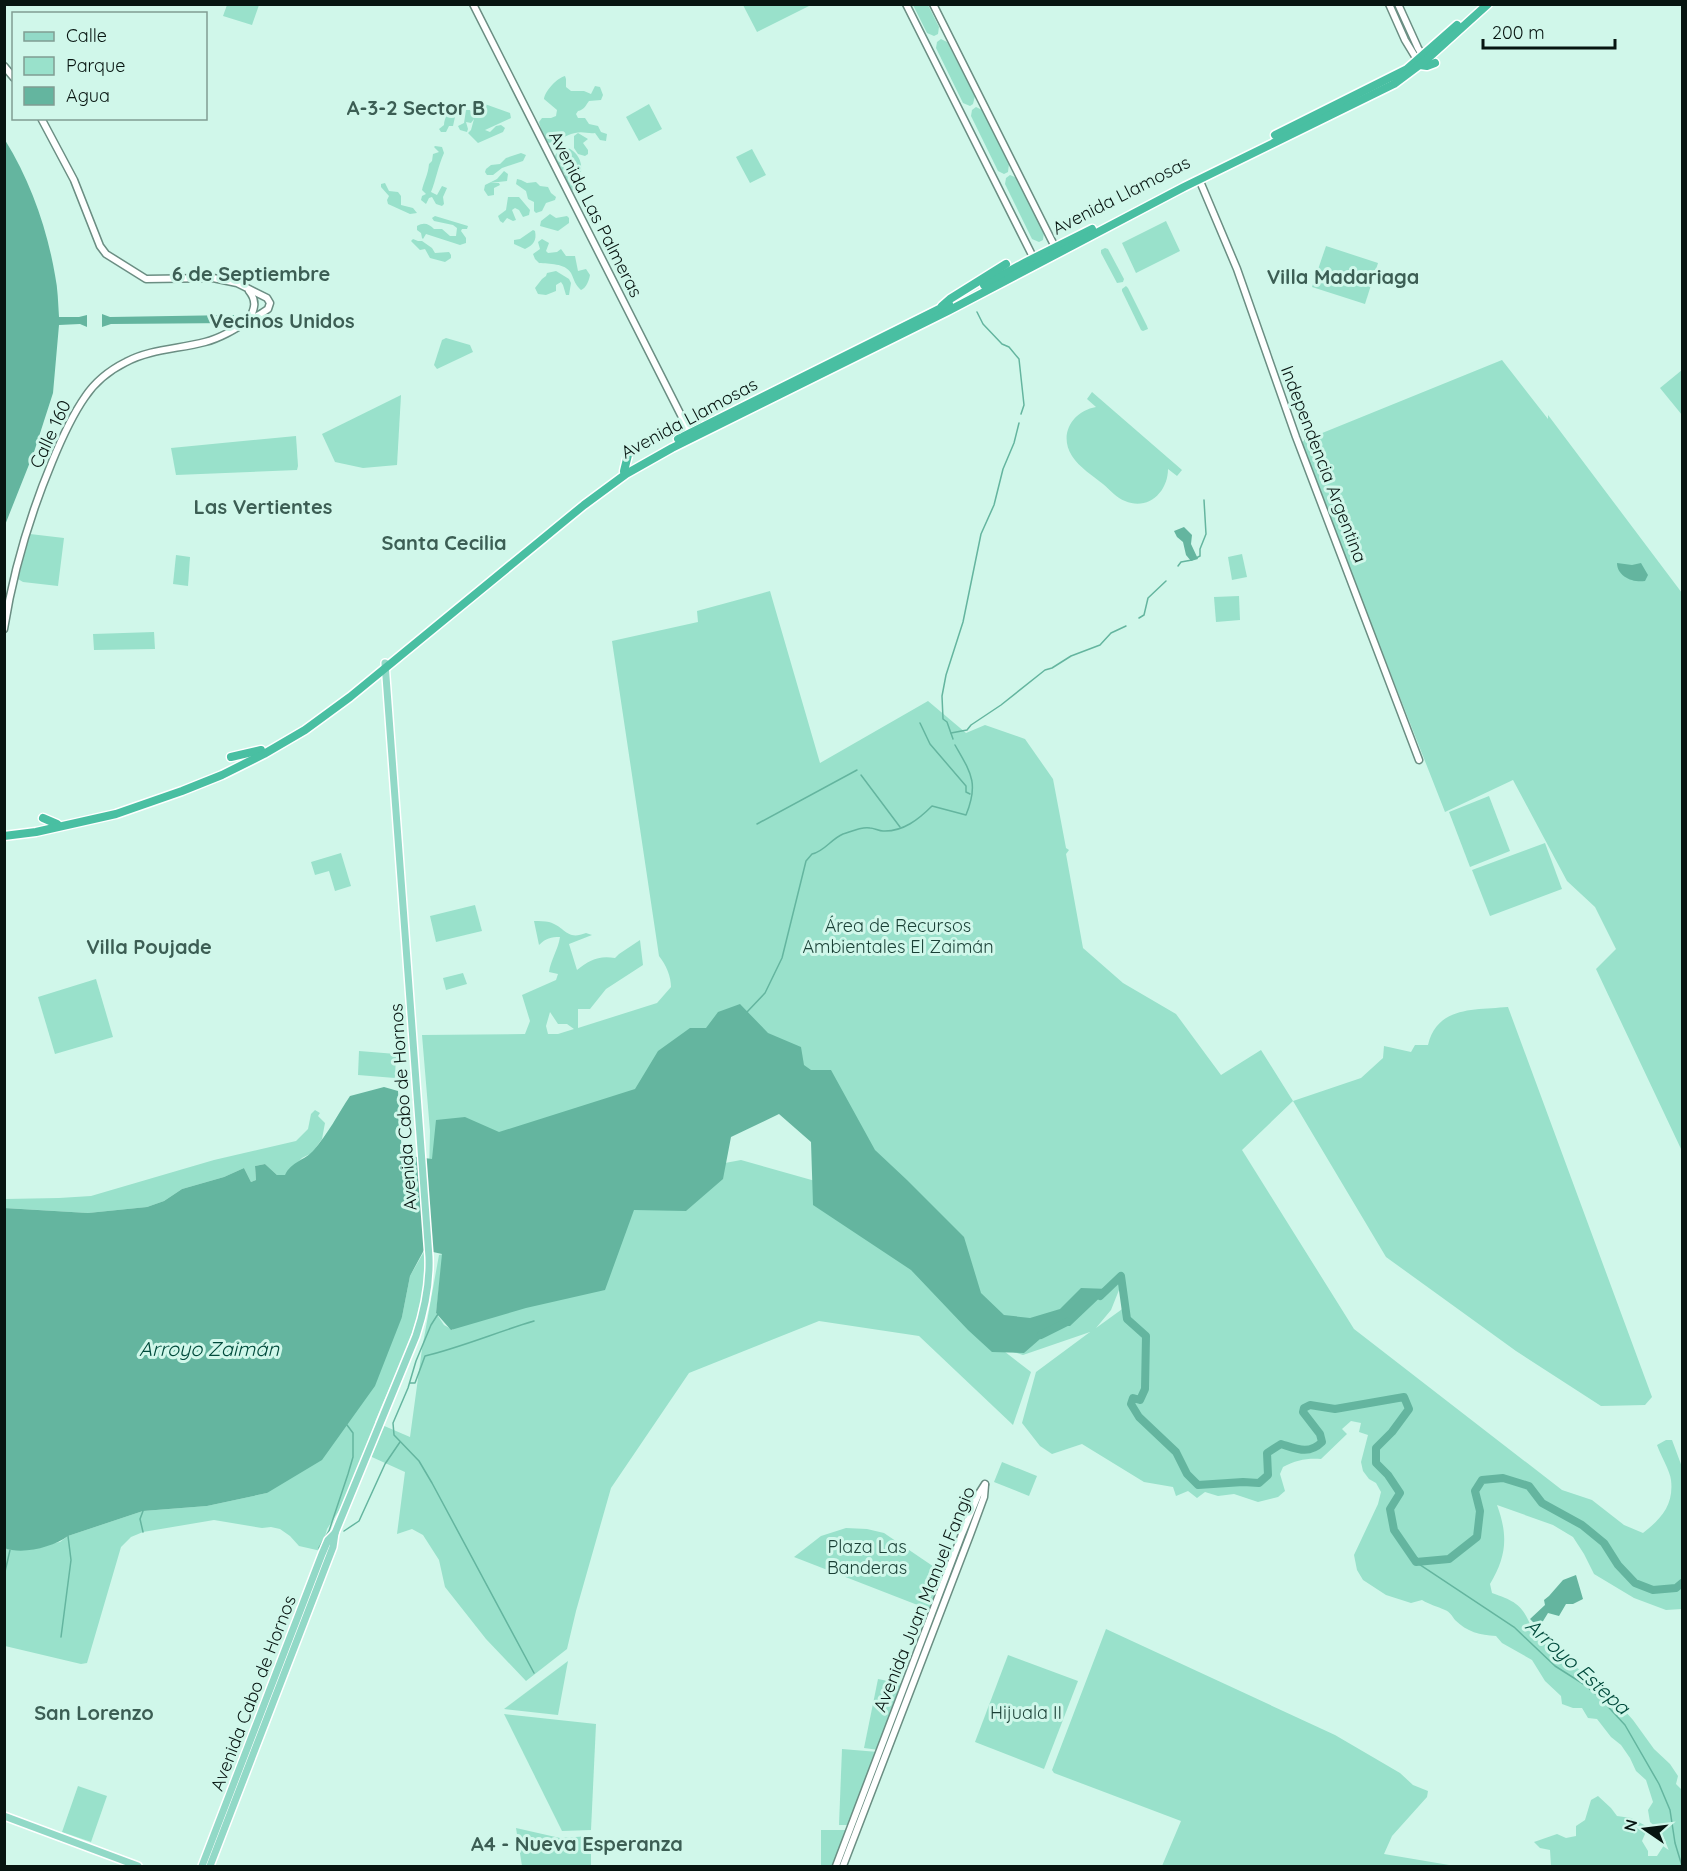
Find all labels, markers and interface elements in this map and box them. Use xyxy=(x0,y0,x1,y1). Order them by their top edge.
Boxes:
legend xyxy=(12,12,207,120)
scale bar xyxy=(1483,12,1615,50)
text: 200 m xyxy=(1492,21,1545,44)
text: Calle xyxy=(66,24,107,47)
text: Parque xyxy=(66,54,125,77)
text: Agua xyxy=(66,84,110,107)
district label: A-3-2 Sector B xyxy=(347,95,485,120)
street label: Avenida Las Palmeras xyxy=(544,127,648,301)
street label: Avenida Llamosas xyxy=(1048,150,1194,240)
district label: 6 de Septiembre xyxy=(172,261,330,286)
district label: Villa Madariaga xyxy=(1267,264,1419,289)
district label: Vecinos Unidos xyxy=(209,308,355,333)
street label: Independencia Argentina xyxy=(1276,362,1372,566)
street label: Avenida Llamosas xyxy=(617,372,761,464)
street label: Calle 160 xyxy=(24,396,76,472)
district label: Las Vertientes xyxy=(194,494,332,519)
district label: Santa Cecilia xyxy=(382,530,506,555)
park label: Área de Recursos Ambientales El Zaimán xyxy=(802,914,994,958)
district label: Villa Poujade xyxy=(86,934,212,959)
street label: Avenida Cabo de Hornos xyxy=(384,1003,422,1211)
water label: Arroyo Zaimán xyxy=(139,1336,279,1361)
street label: Avenida Juan Manuel Fangio xyxy=(868,1483,980,1715)
park label: Plaza Las Banderas xyxy=(827,1535,907,1579)
street label: Avenida Cabo de Hornos xyxy=(205,1592,301,1794)
water label: Arroyo Estepa xyxy=(1521,1613,1637,1721)
district label: San Lorenzo xyxy=(34,1700,154,1725)
park label: Hijuala II xyxy=(990,1701,1062,1724)
north arrow xyxy=(1615,1799,1675,1859)
text: N xyxy=(1619,1817,1642,1833)
district label: A4 - Nueva Esperanza xyxy=(471,1831,683,1856)

